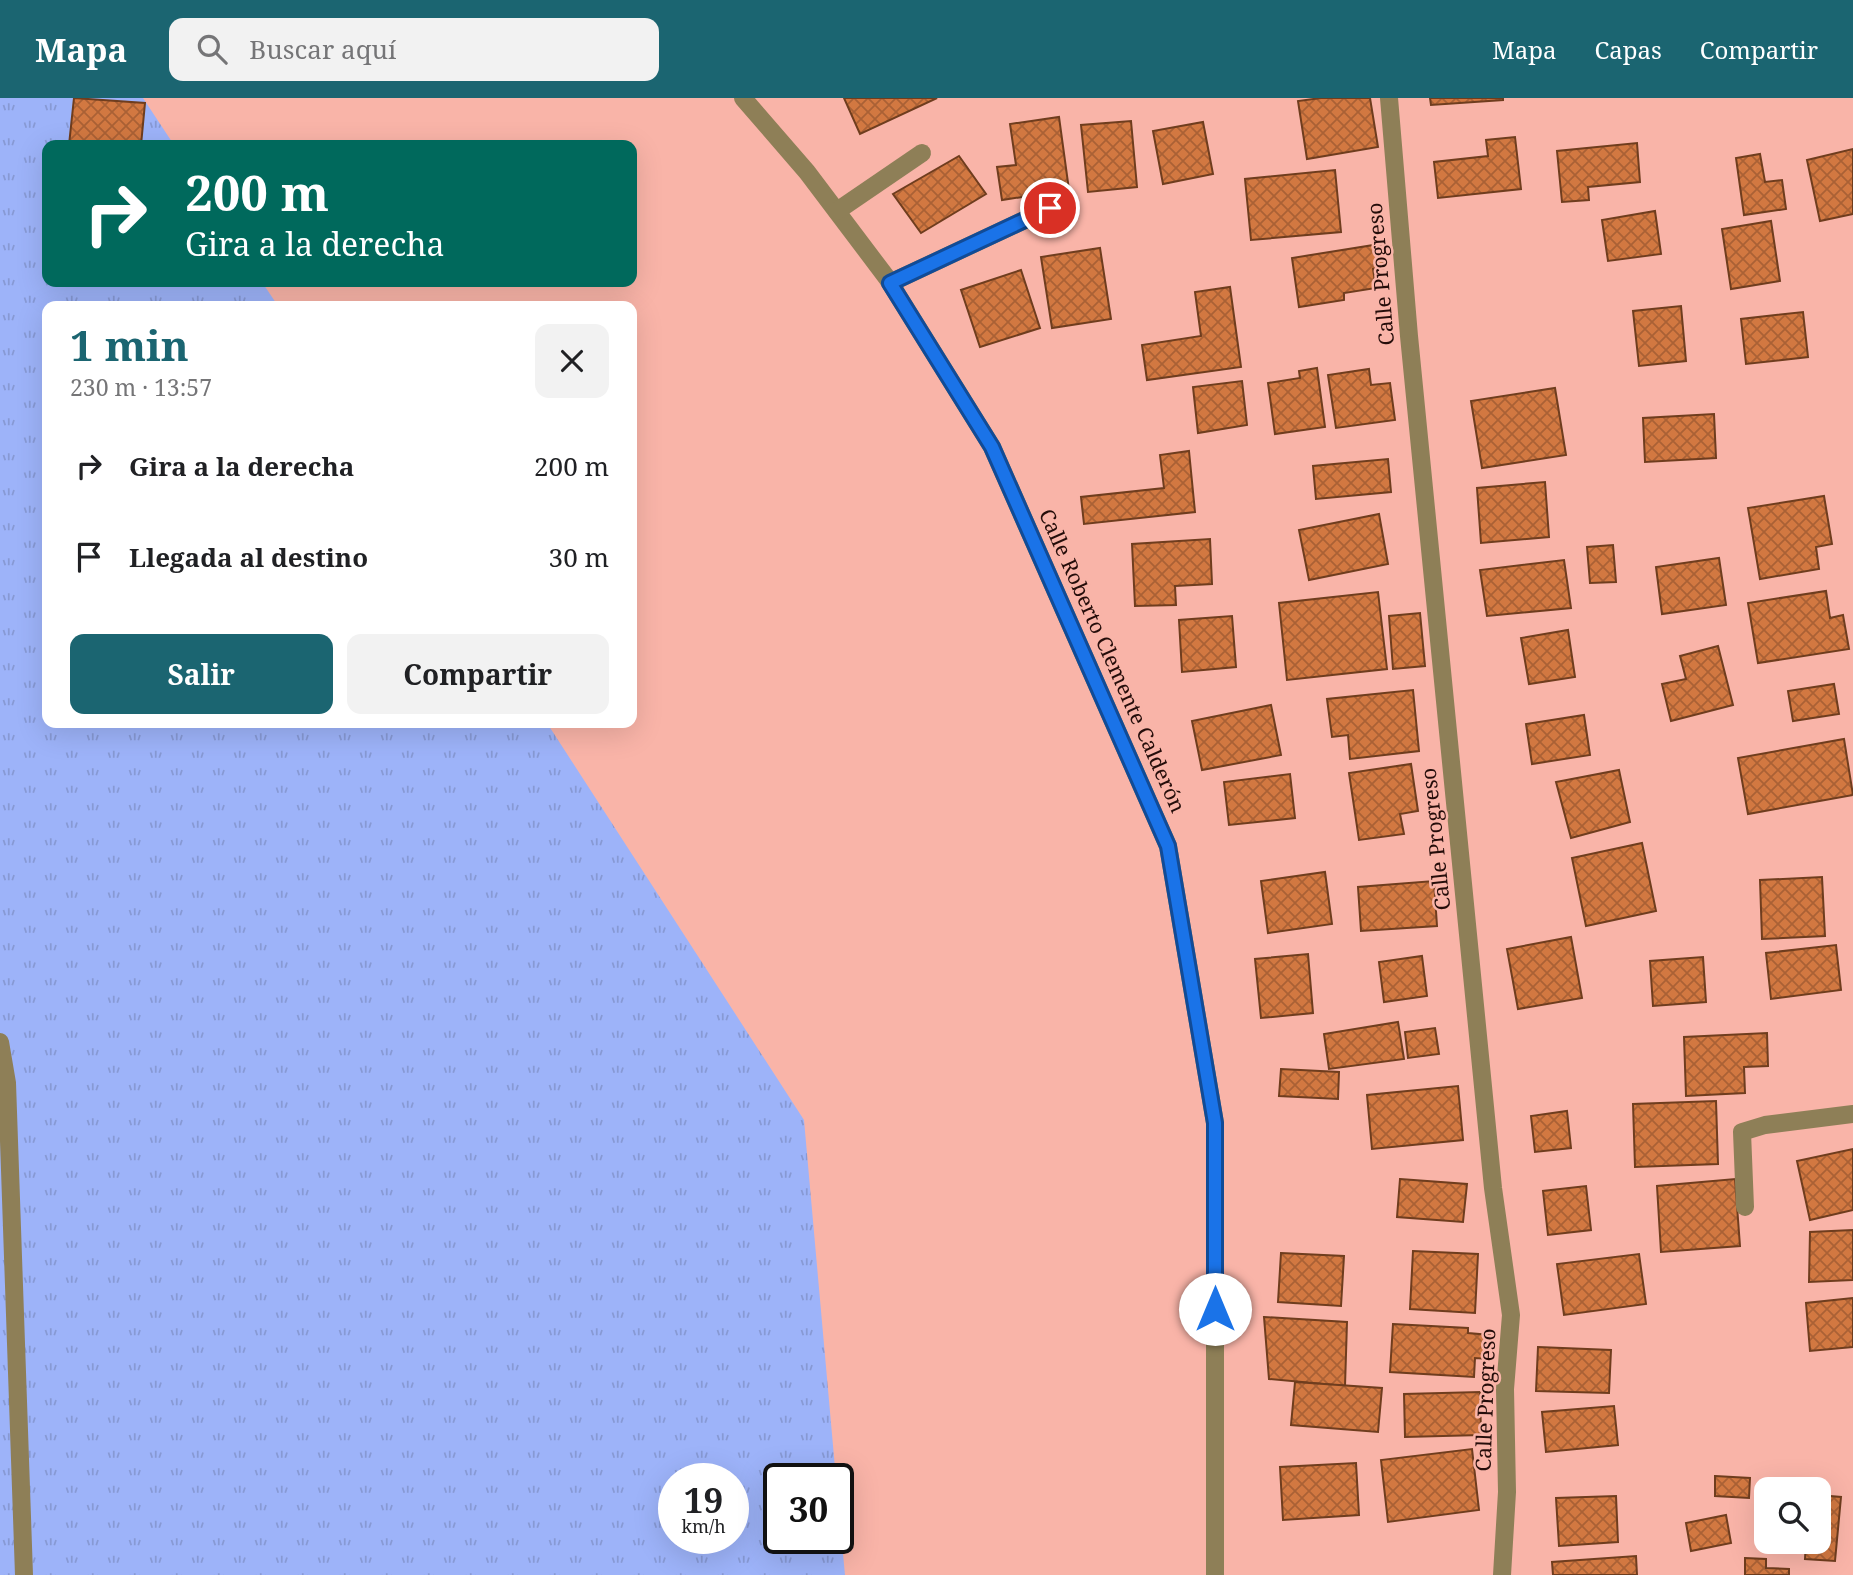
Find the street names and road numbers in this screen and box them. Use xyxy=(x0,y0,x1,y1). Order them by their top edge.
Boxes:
street label: Calle Progreso xyxy=(1360,202,1400,347)
street label: Calle Roberto Clemente Calderón xyxy=(1033,504,1193,817)
street label: Calle Progreso xyxy=(1414,766,1456,912)
street label: Calle Progreso xyxy=(1469,1328,1501,1472)

